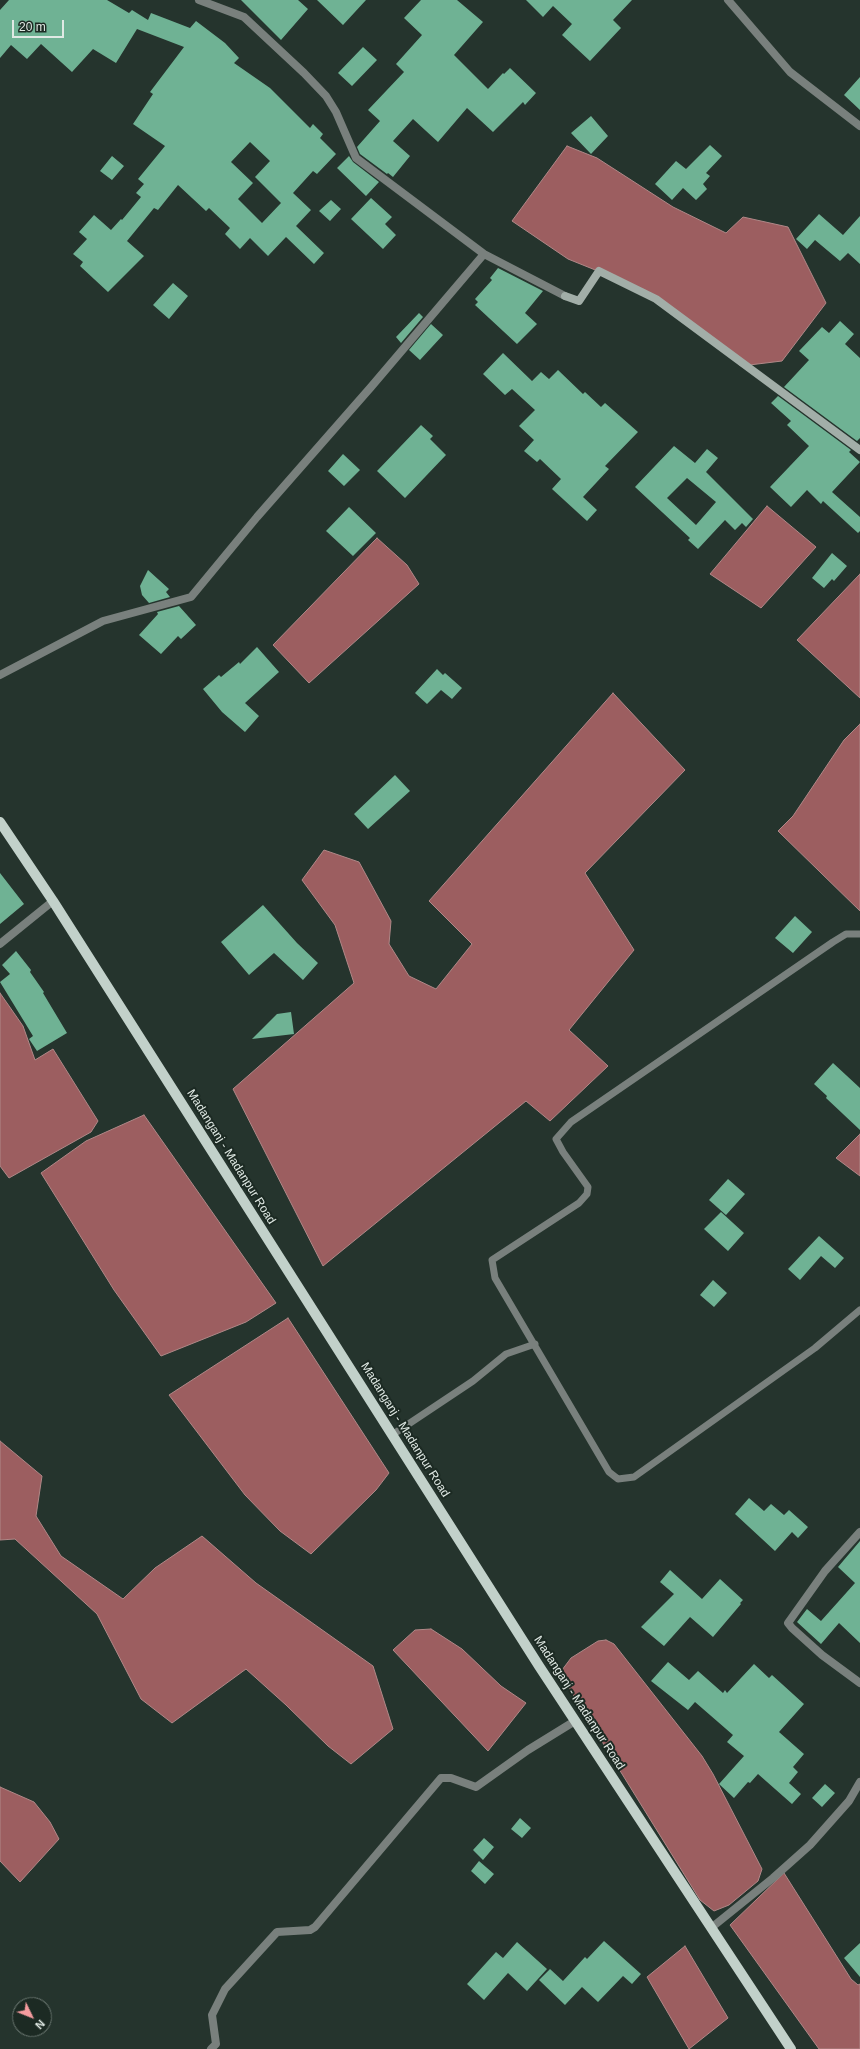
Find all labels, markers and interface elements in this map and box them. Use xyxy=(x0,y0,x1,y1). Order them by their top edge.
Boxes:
scale bar xyxy=(14,12,66,38)
text: 20 m xyxy=(19,20,46,34)
street label: Madanganj - Madanpur Road xyxy=(184,1087,278,1227)
street label: Madanganj - Madanpur Road xyxy=(358,1360,452,1500)
street label: Madanganj - Madanpur Road xyxy=(530,1634,628,1772)
north arrow xyxy=(12,1997,52,2037)
text: N xyxy=(33,2017,47,2031)

